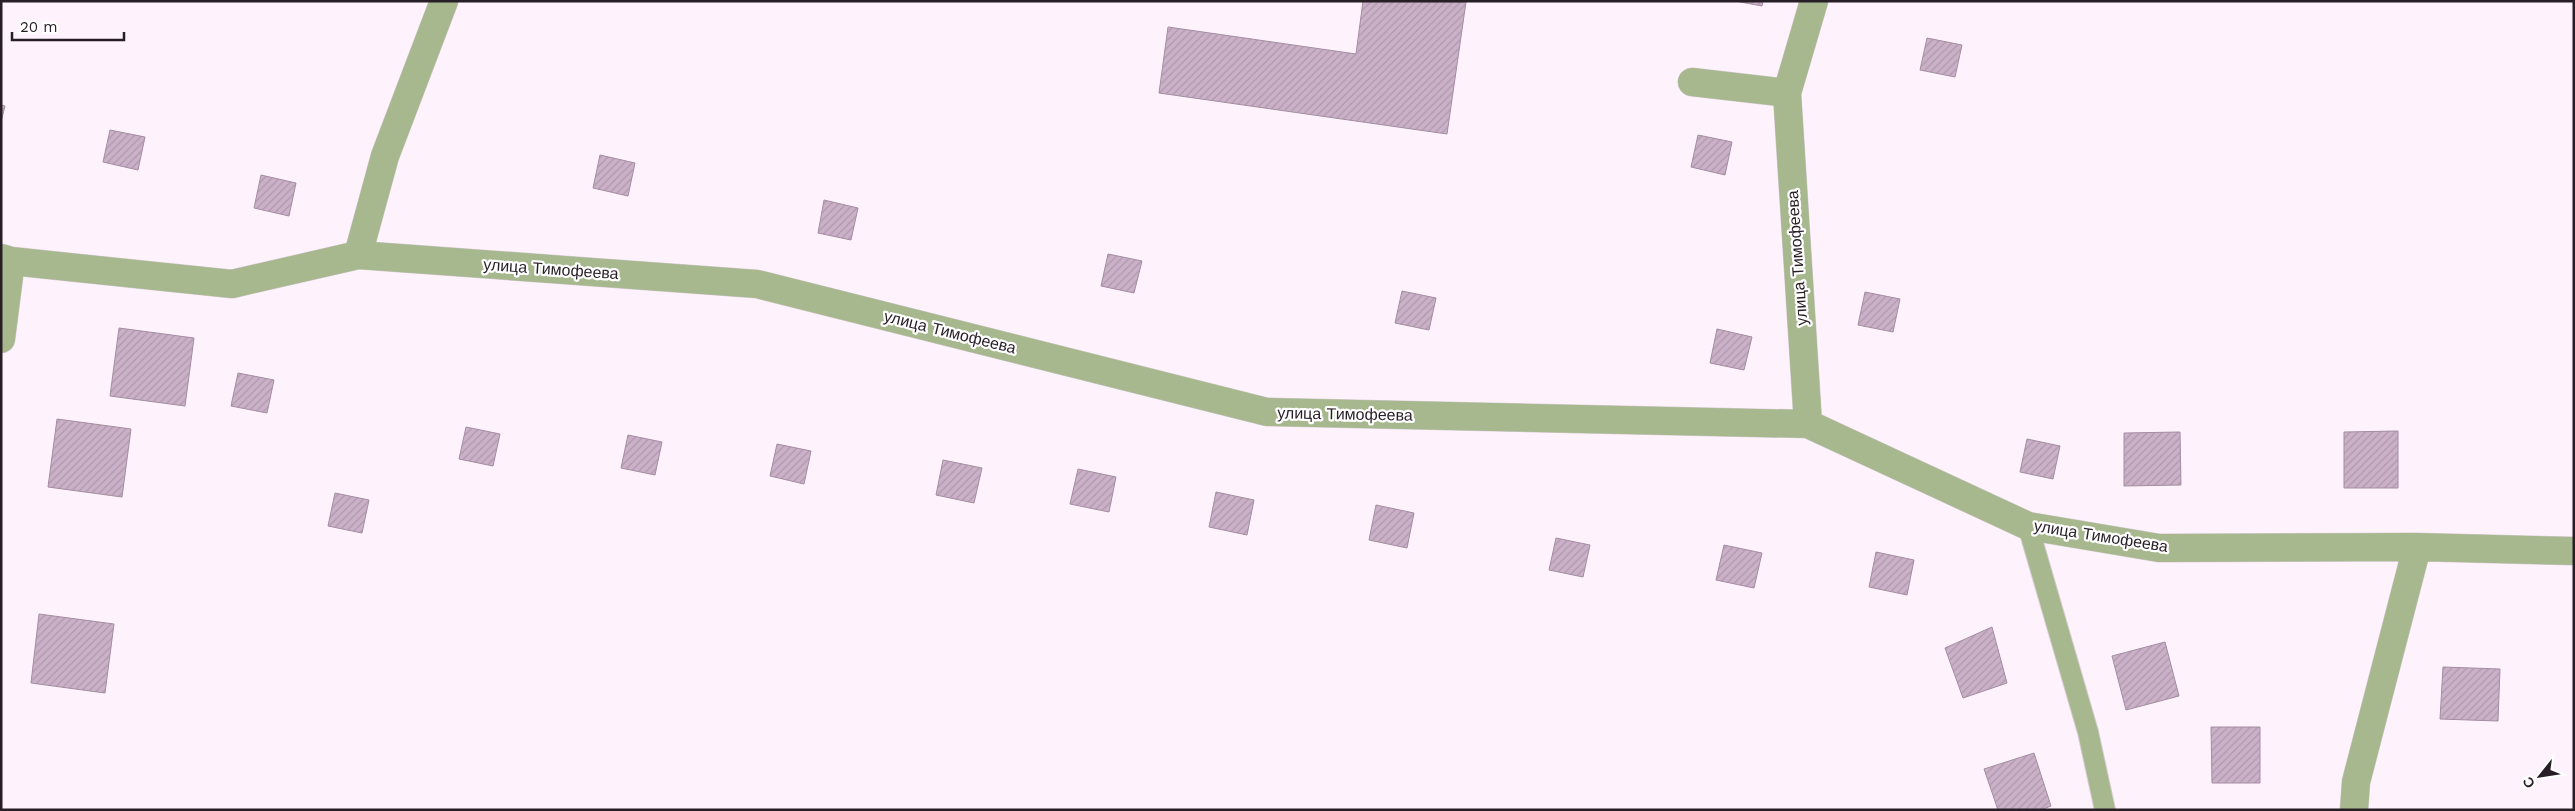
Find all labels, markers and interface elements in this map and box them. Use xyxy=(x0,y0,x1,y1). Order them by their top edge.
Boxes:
scale bar xyxy=(12,10,125,42)
text: 20 m xyxy=(20,18,58,36)
street label: улица Тимофеева xyxy=(1783,190,1811,326)
street label: улица Тимофеева xyxy=(483,255,619,283)
street label: улица Тимофеева xyxy=(882,306,1018,358)
street label: улица Тимофеева xyxy=(1277,403,1413,425)
street label: улица Тимофеева xyxy=(2033,516,2170,556)
north arrow xyxy=(2515,751,2565,801)
text: С xyxy=(2519,774,2538,791)

